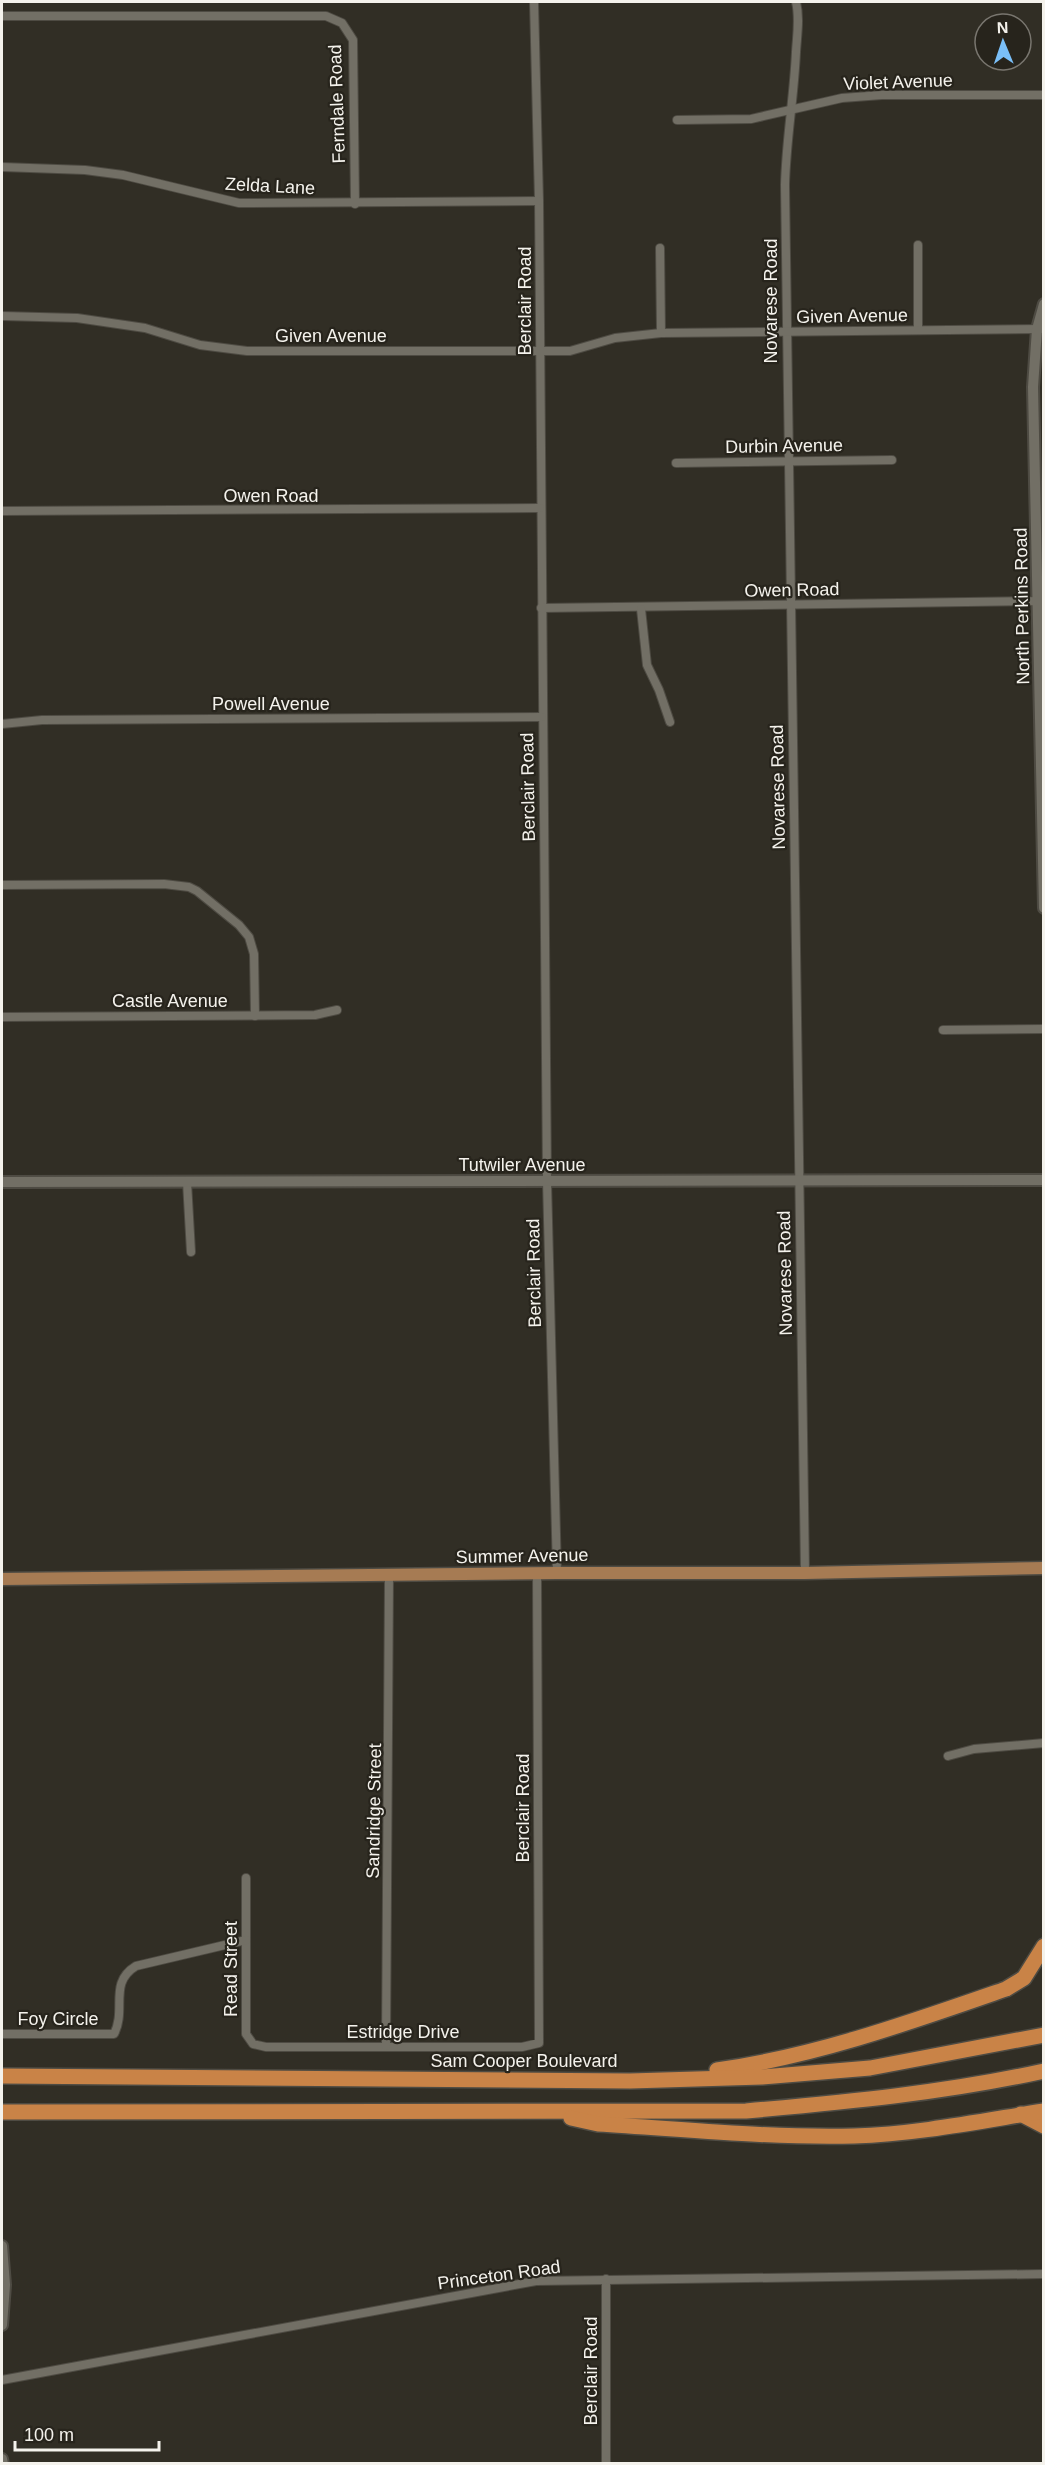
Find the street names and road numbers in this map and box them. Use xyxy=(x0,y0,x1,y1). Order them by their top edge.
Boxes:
street label: Ferndale Road xyxy=(325,44,349,164)
street label: Violet Avenue xyxy=(843,70,953,94)
street label: Zelda Lane xyxy=(224,174,316,198)
street label: Novarese Road xyxy=(761,238,781,364)
street label: Berclair Road xyxy=(515,246,535,356)
street label: Given Avenue xyxy=(796,305,908,327)
street label: Given Avenue xyxy=(275,326,387,346)
street label: Durbin Avenue xyxy=(725,435,843,457)
street label: Owen Road xyxy=(223,486,319,506)
street label: North Perkins Road xyxy=(1011,527,1033,685)
street label: Owen Road xyxy=(744,579,840,601)
street label: Powell Avenue xyxy=(212,694,330,714)
street label: Novarese Road xyxy=(767,724,789,850)
street label: Berclair Road xyxy=(517,732,539,842)
street label: Castle Avenue xyxy=(112,991,228,1011)
street label: Tutwiler Avenue xyxy=(458,1155,586,1175)
street label: Novarese Road xyxy=(774,1210,796,1336)
street label: Berclair Road xyxy=(523,1218,545,1328)
street label: Summer Avenue xyxy=(455,1545,589,1567)
street label: Sandridge Street xyxy=(363,1743,385,1879)
street label: Berclair Road xyxy=(513,1753,533,1863)
street label: Read Street xyxy=(221,1921,241,2017)
street label: Foy Circle xyxy=(17,2009,99,2029)
street label: Estridge Drive xyxy=(346,2022,460,2042)
street label: Sam Cooper Boulevard xyxy=(430,2051,618,2071)
street label: Princeton Road xyxy=(436,2256,562,2294)
street label: Berclair Road xyxy=(581,2316,601,2426)

